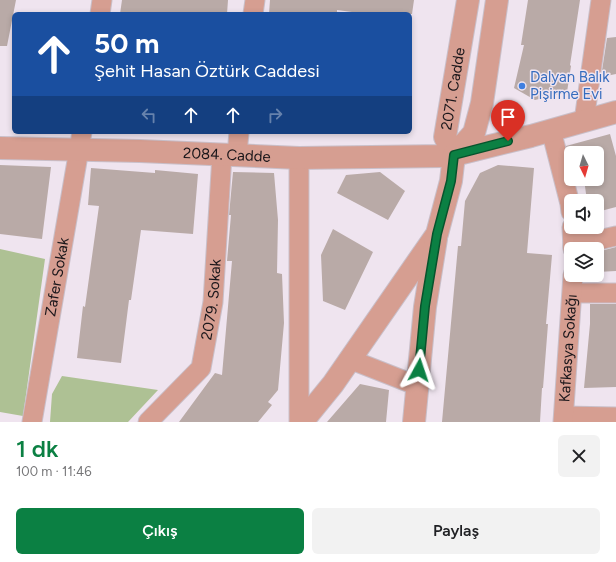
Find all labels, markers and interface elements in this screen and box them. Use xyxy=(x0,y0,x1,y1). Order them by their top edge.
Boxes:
text: 50 m xyxy=(94,26,160,60)
icon: ahead xyxy=(28,28,80,80)
street label: 2071. Cadde xyxy=(437,46,469,131)
text: Şehit Hasan Öztürk Caddesi xyxy=(94,60,320,82)
place label: Dalyan Balık Pişirme Evi xyxy=(530,68,610,103)
marker: Dalyan Balık Pişirme Evi xyxy=(517,81,527,91)
pin xyxy=(491,100,525,141)
icon: left xyxy=(138,104,160,126)
icon: ahead xyxy=(180,104,202,126)
icon: ahead xyxy=(222,104,244,126)
icon: right xyxy=(264,104,286,126)
icon: arrive xyxy=(497,106,519,128)
street label: 2084. Cadde xyxy=(183,144,271,166)
north arrow xyxy=(564,146,604,186)
map controls xyxy=(564,146,604,282)
button: sound xyxy=(564,194,604,234)
street label: Zafer Sokak xyxy=(41,236,73,318)
button: layers xyxy=(564,242,604,282)
street label: 2079. Sokak xyxy=(197,258,225,341)
street label: Kafkasya Sokağı xyxy=(555,294,581,403)
position arrow xyxy=(398,349,440,391)
text: 1 dk xyxy=(16,434,58,463)
button: close xyxy=(558,435,600,477)
text: 100 m · 11:46 xyxy=(16,464,92,479)
button: Çıkış xyxy=(16,508,304,554)
button: Paylaş xyxy=(312,508,600,554)

